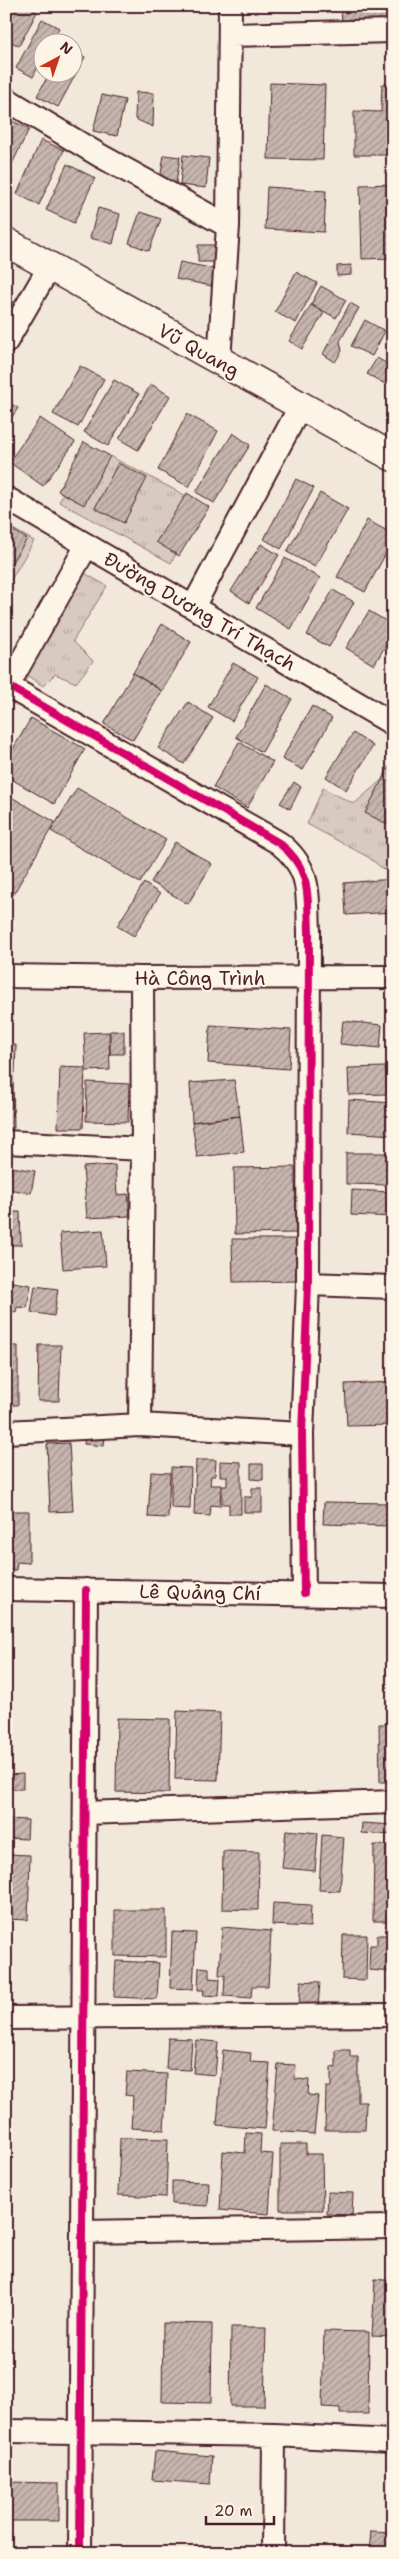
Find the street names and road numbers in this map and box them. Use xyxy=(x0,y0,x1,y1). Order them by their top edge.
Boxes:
street label: Vũ Quang xyxy=(154,318,244,383)
street label: Đường Dương Trí Thạch xyxy=(99,546,300,677)
street label: Hà Công Trình xyxy=(134,966,266,991)
street label: Lê Quảng Chí xyxy=(139,1579,262,1606)

